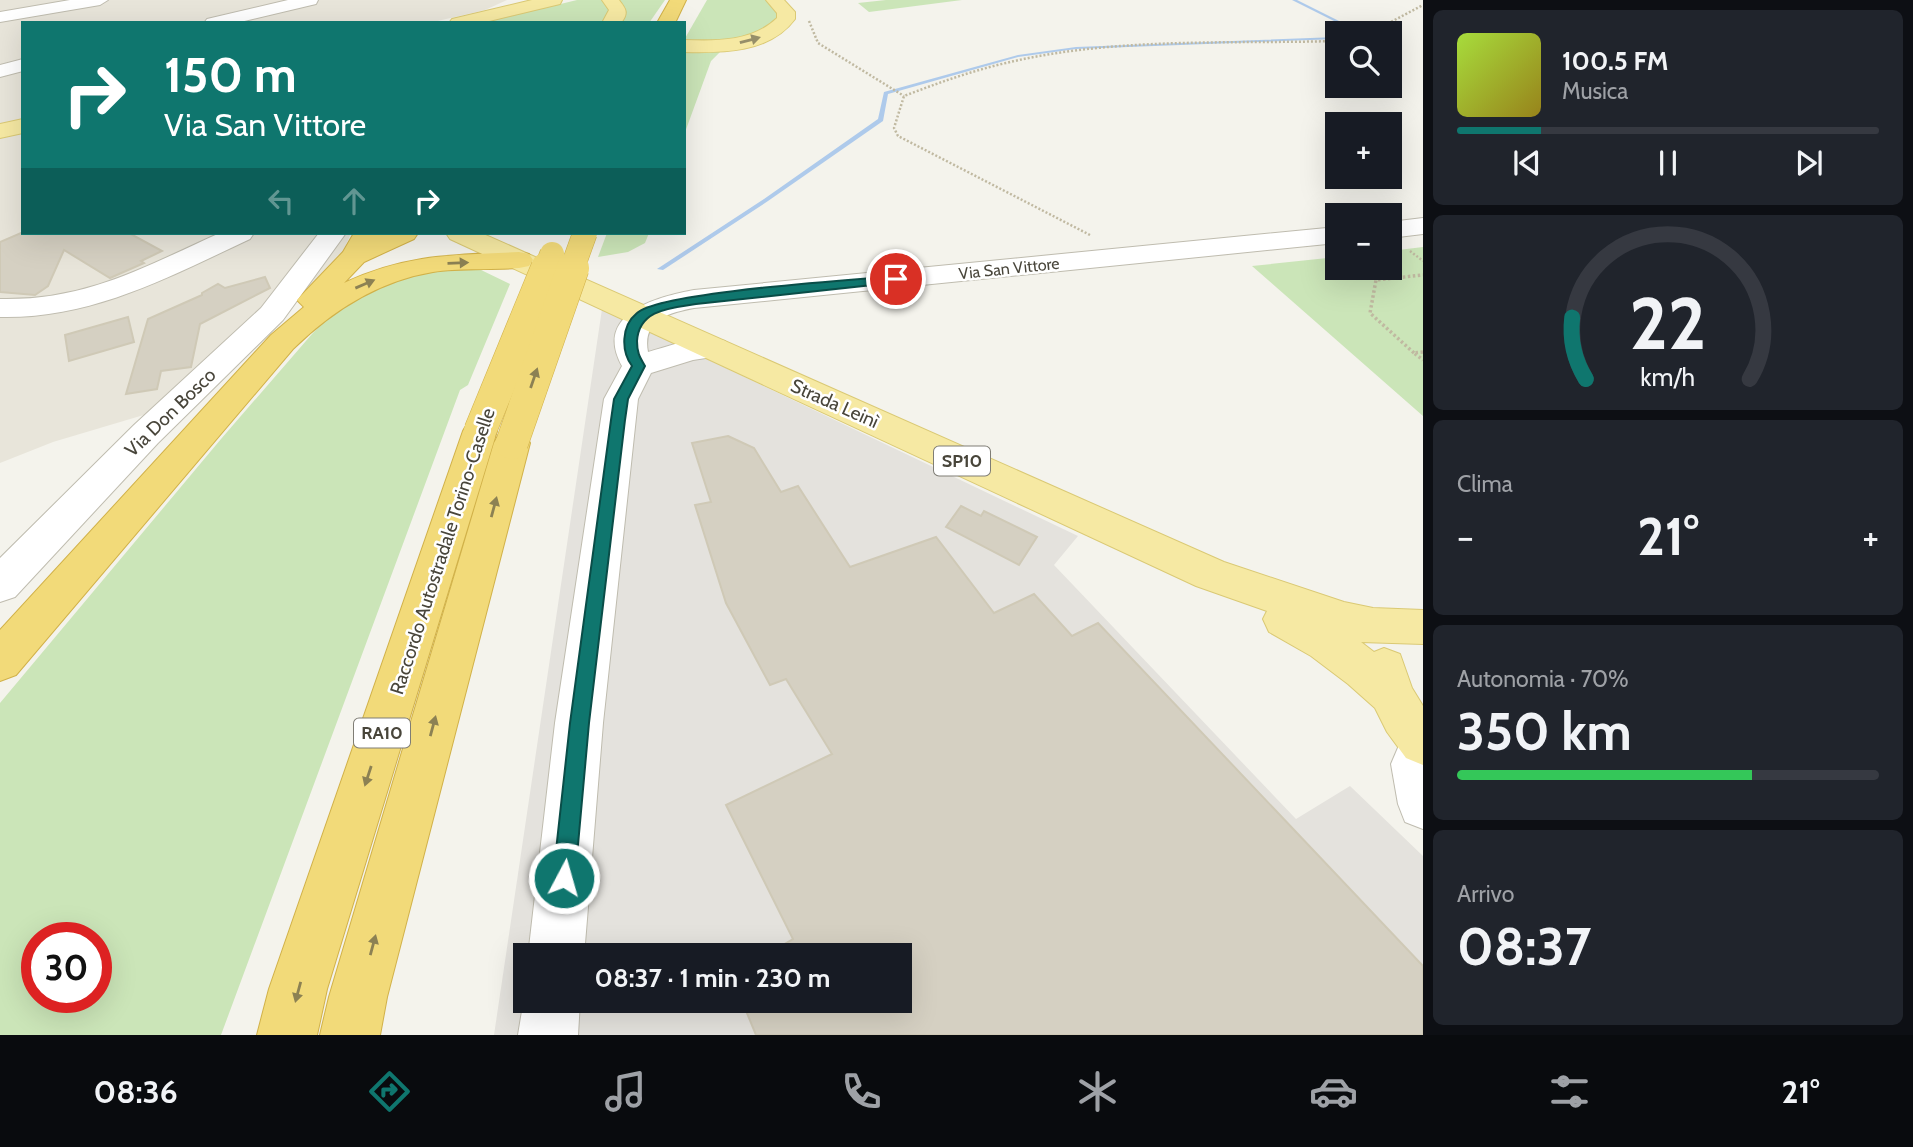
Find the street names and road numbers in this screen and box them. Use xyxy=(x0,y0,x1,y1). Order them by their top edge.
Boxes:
street label: Via San Vittore xyxy=(958,254,1060,283)
street label: Via Don Bosco xyxy=(120,363,221,461)
street label: Strada Leinì xyxy=(787,374,882,433)
street label: Raccordo Autostradale Torino-Caselle xyxy=(385,405,500,697)
road number: SP10 xyxy=(934,447,990,476)
road number: RA10 xyxy=(354,718,410,748)

